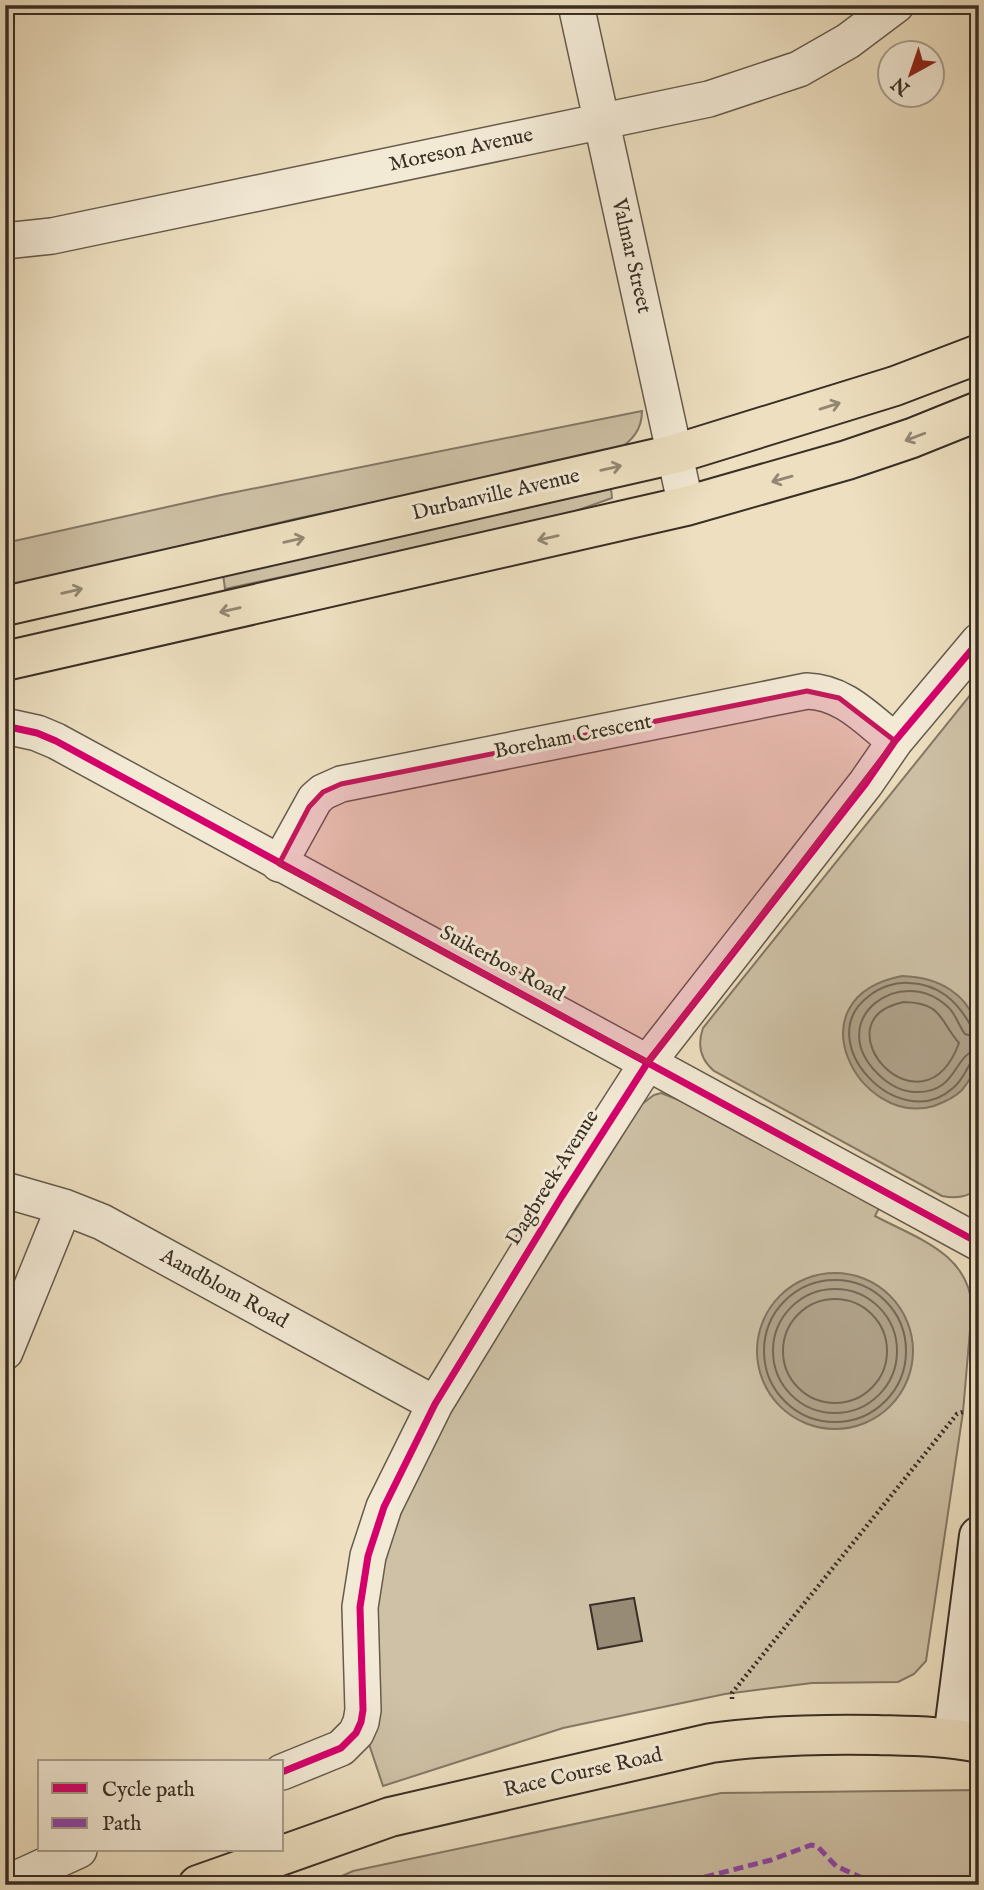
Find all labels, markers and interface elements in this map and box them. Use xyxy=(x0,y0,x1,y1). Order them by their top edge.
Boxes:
north arrow xyxy=(876,38,946,108)
text: N xyxy=(887,71,916,101)
street label: Moreson Avenue xyxy=(386,121,536,178)
street label: Valmar Street xyxy=(604,195,657,316)
one-way arrow xyxy=(818,399,840,412)
one-way arrow xyxy=(905,431,927,444)
one-way arrow xyxy=(599,461,622,475)
street label: Durbanville Avenue xyxy=(409,462,583,527)
one-way arrow xyxy=(771,473,793,486)
one-way arrow xyxy=(537,531,560,545)
one-way arrow xyxy=(282,533,305,547)
one-way arrow xyxy=(60,583,83,597)
one-way arrow xyxy=(220,604,242,617)
street label: Boreham Crescent xyxy=(492,708,654,766)
street label: Suikerbos Road xyxy=(435,920,570,1009)
street label: Dagbreek Avenue xyxy=(500,1105,606,1251)
street label: Aandblom Road xyxy=(154,1242,293,1336)
street label: Race Course Road xyxy=(501,1741,666,1804)
legend xyxy=(38,1760,284,1852)
text: Cycle path xyxy=(102,1777,195,1804)
text: Path xyxy=(102,1811,141,1838)

